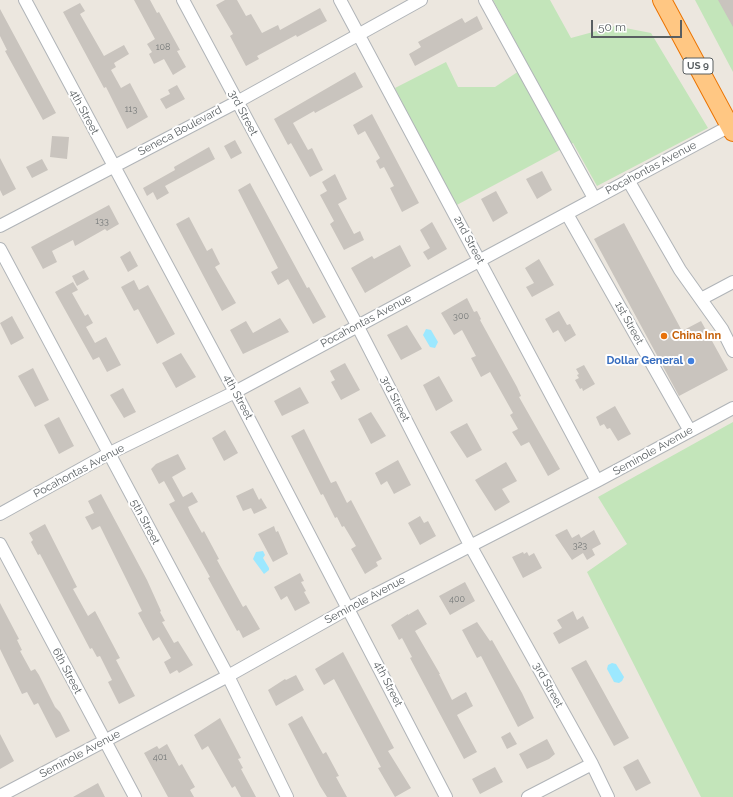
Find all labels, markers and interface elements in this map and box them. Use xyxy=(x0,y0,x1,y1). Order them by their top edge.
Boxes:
scale bar xyxy=(593,12,684,38)
text: 50 m xyxy=(598,20,626,34)
house number: 108 xyxy=(156,42,170,52)
road number: US 9 xyxy=(683,58,713,74)
street label: 4th Street xyxy=(67,87,101,137)
street label: 3rd Street xyxy=(226,88,260,138)
street label: Seneca Boulevard xyxy=(136,103,224,159)
house number: 113 xyxy=(125,104,137,114)
street label: Pocahontas Avenue xyxy=(603,138,699,198)
street label: 2nd Street xyxy=(451,214,487,266)
house number: 133 xyxy=(95,216,109,226)
street label: Pocahontas Avenue xyxy=(318,291,414,351)
street label: 1st Street xyxy=(612,299,646,347)
house number: 300 xyxy=(453,311,469,321)
place label: China Inn xyxy=(672,329,721,343)
marker: China Inn xyxy=(659,331,669,341)
place label: Dollar General xyxy=(606,354,683,368)
marker: Dollar General xyxy=(686,356,696,366)
street label: 4th Street xyxy=(221,372,255,422)
street label: 3rd Street xyxy=(378,374,412,424)
street label: Seminole Avenue xyxy=(611,424,695,478)
street label: Pocahontas Avenue xyxy=(31,441,127,501)
street label: 5th Street xyxy=(128,497,162,547)
house number: 323 xyxy=(573,540,587,550)
street label: Seminole Avenue xyxy=(322,573,408,627)
house number: 400 xyxy=(449,594,465,604)
street label: 6th Street xyxy=(49,646,85,696)
street label: 4th Street xyxy=(371,659,405,709)
street label: 3rd Street xyxy=(530,660,566,710)
street label: Seminole Avenue xyxy=(37,727,123,781)
house number: 401 xyxy=(153,752,167,762)

